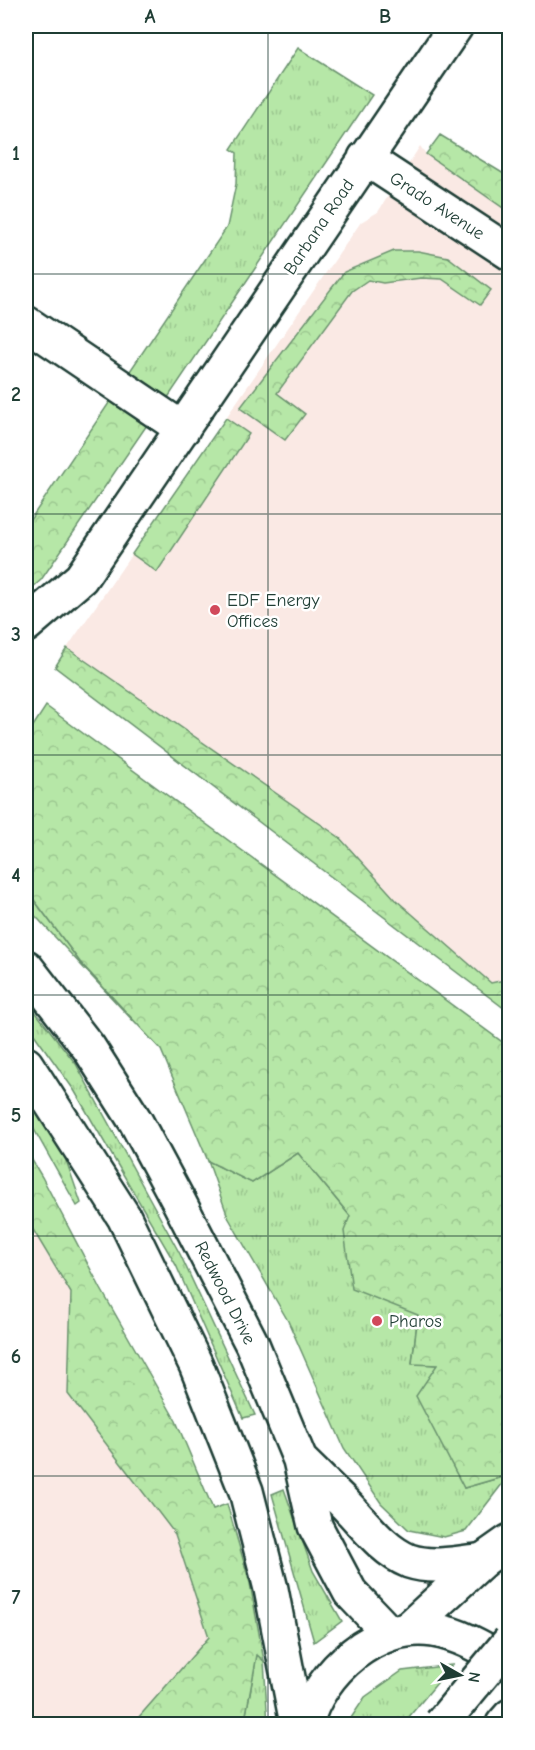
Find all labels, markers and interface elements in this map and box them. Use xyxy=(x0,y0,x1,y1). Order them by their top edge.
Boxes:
text: A xyxy=(144,5,156,28)
text: B xyxy=(379,5,391,28)
text: 1 xyxy=(12,142,20,165)
street label: Grado Avenue xyxy=(386,168,488,244)
street label: Barbana Road xyxy=(279,175,359,279)
text: 2 xyxy=(11,383,21,406)
place label: EDF Energy Offices xyxy=(227,590,321,632)
marker: EDF Energy Offices xyxy=(208,603,222,617)
text: 3 xyxy=(11,623,21,646)
text: 4 xyxy=(11,864,21,887)
text: 5 xyxy=(11,1104,21,1127)
street label: Redwood Drive xyxy=(190,1238,260,1348)
place label: Pharos xyxy=(389,1311,442,1332)
marker: Pharos xyxy=(370,1314,384,1328)
text: 6 xyxy=(11,1345,21,1368)
text: 7 xyxy=(12,1586,21,1609)
north arrow xyxy=(430,1645,490,1705)
text: N xyxy=(464,1671,484,1684)

